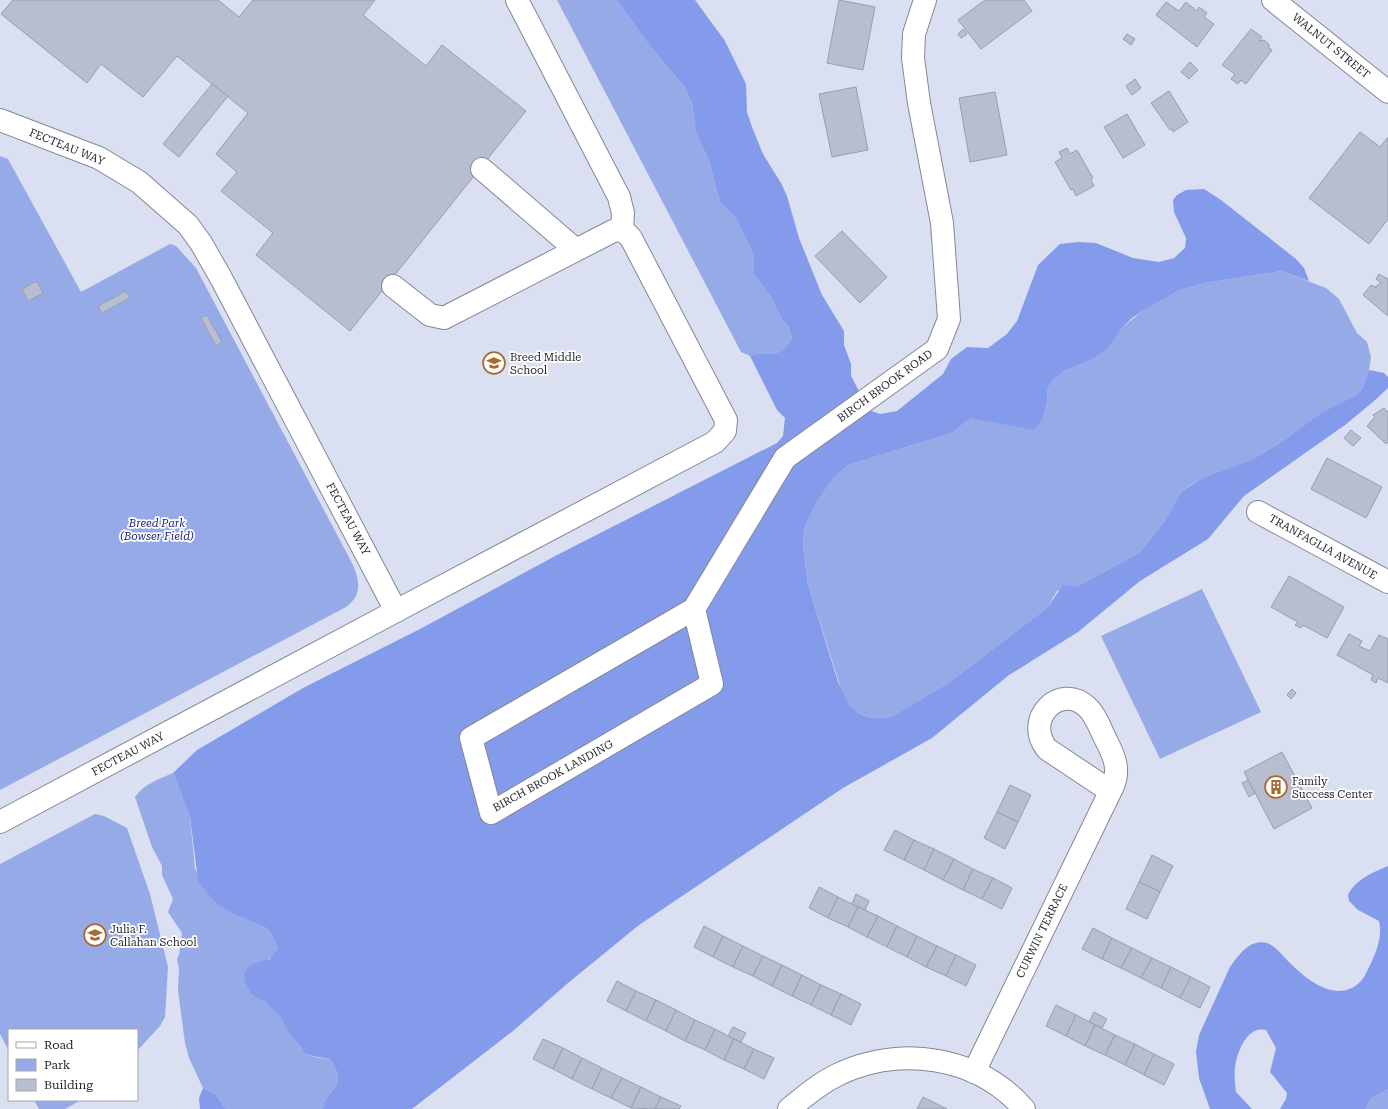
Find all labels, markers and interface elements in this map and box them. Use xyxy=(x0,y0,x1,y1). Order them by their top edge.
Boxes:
street label: WALNUT STREET xyxy=(1290,11,1372,81)
street label: FECTEAU WAY xyxy=(27,126,107,168)
street label: BIRCH BROOK ROAD xyxy=(835,347,935,425)
school or university icon: Breed Middle School xyxy=(481,350,507,376)
place label: Breed Middle School xyxy=(510,351,581,377)
street label: FECTEAU WAY xyxy=(323,481,373,558)
street label: TRANFAGLIA AVENUE xyxy=(1267,512,1379,582)
park label: Breed Park (Bowser Field) xyxy=(120,517,194,543)
street label: FECTEAU WAY xyxy=(90,729,167,779)
street label: BIRCH BROOK LANDING xyxy=(491,737,616,815)
building icon: Family Success Center xyxy=(1263,774,1289,800)
place label: Family Success Center xyxy=(1292,775,1373,801)
street label: CURWIN TERRACE xyxy=(1014,882,1070,980)
school or university icon: Julia F. Callahan School xyxy=(82,922,108,948)
place label: Julia F. Callahan School xyxy=(110,923,197,949)
legend xyxy=(8,1029,138,1101)
text: Road xyxy=(44,1038,74,1052)
text: Park xyxy=(44,1058,71,1072)
text: Building xyxy=(44,1078,93,1092)

